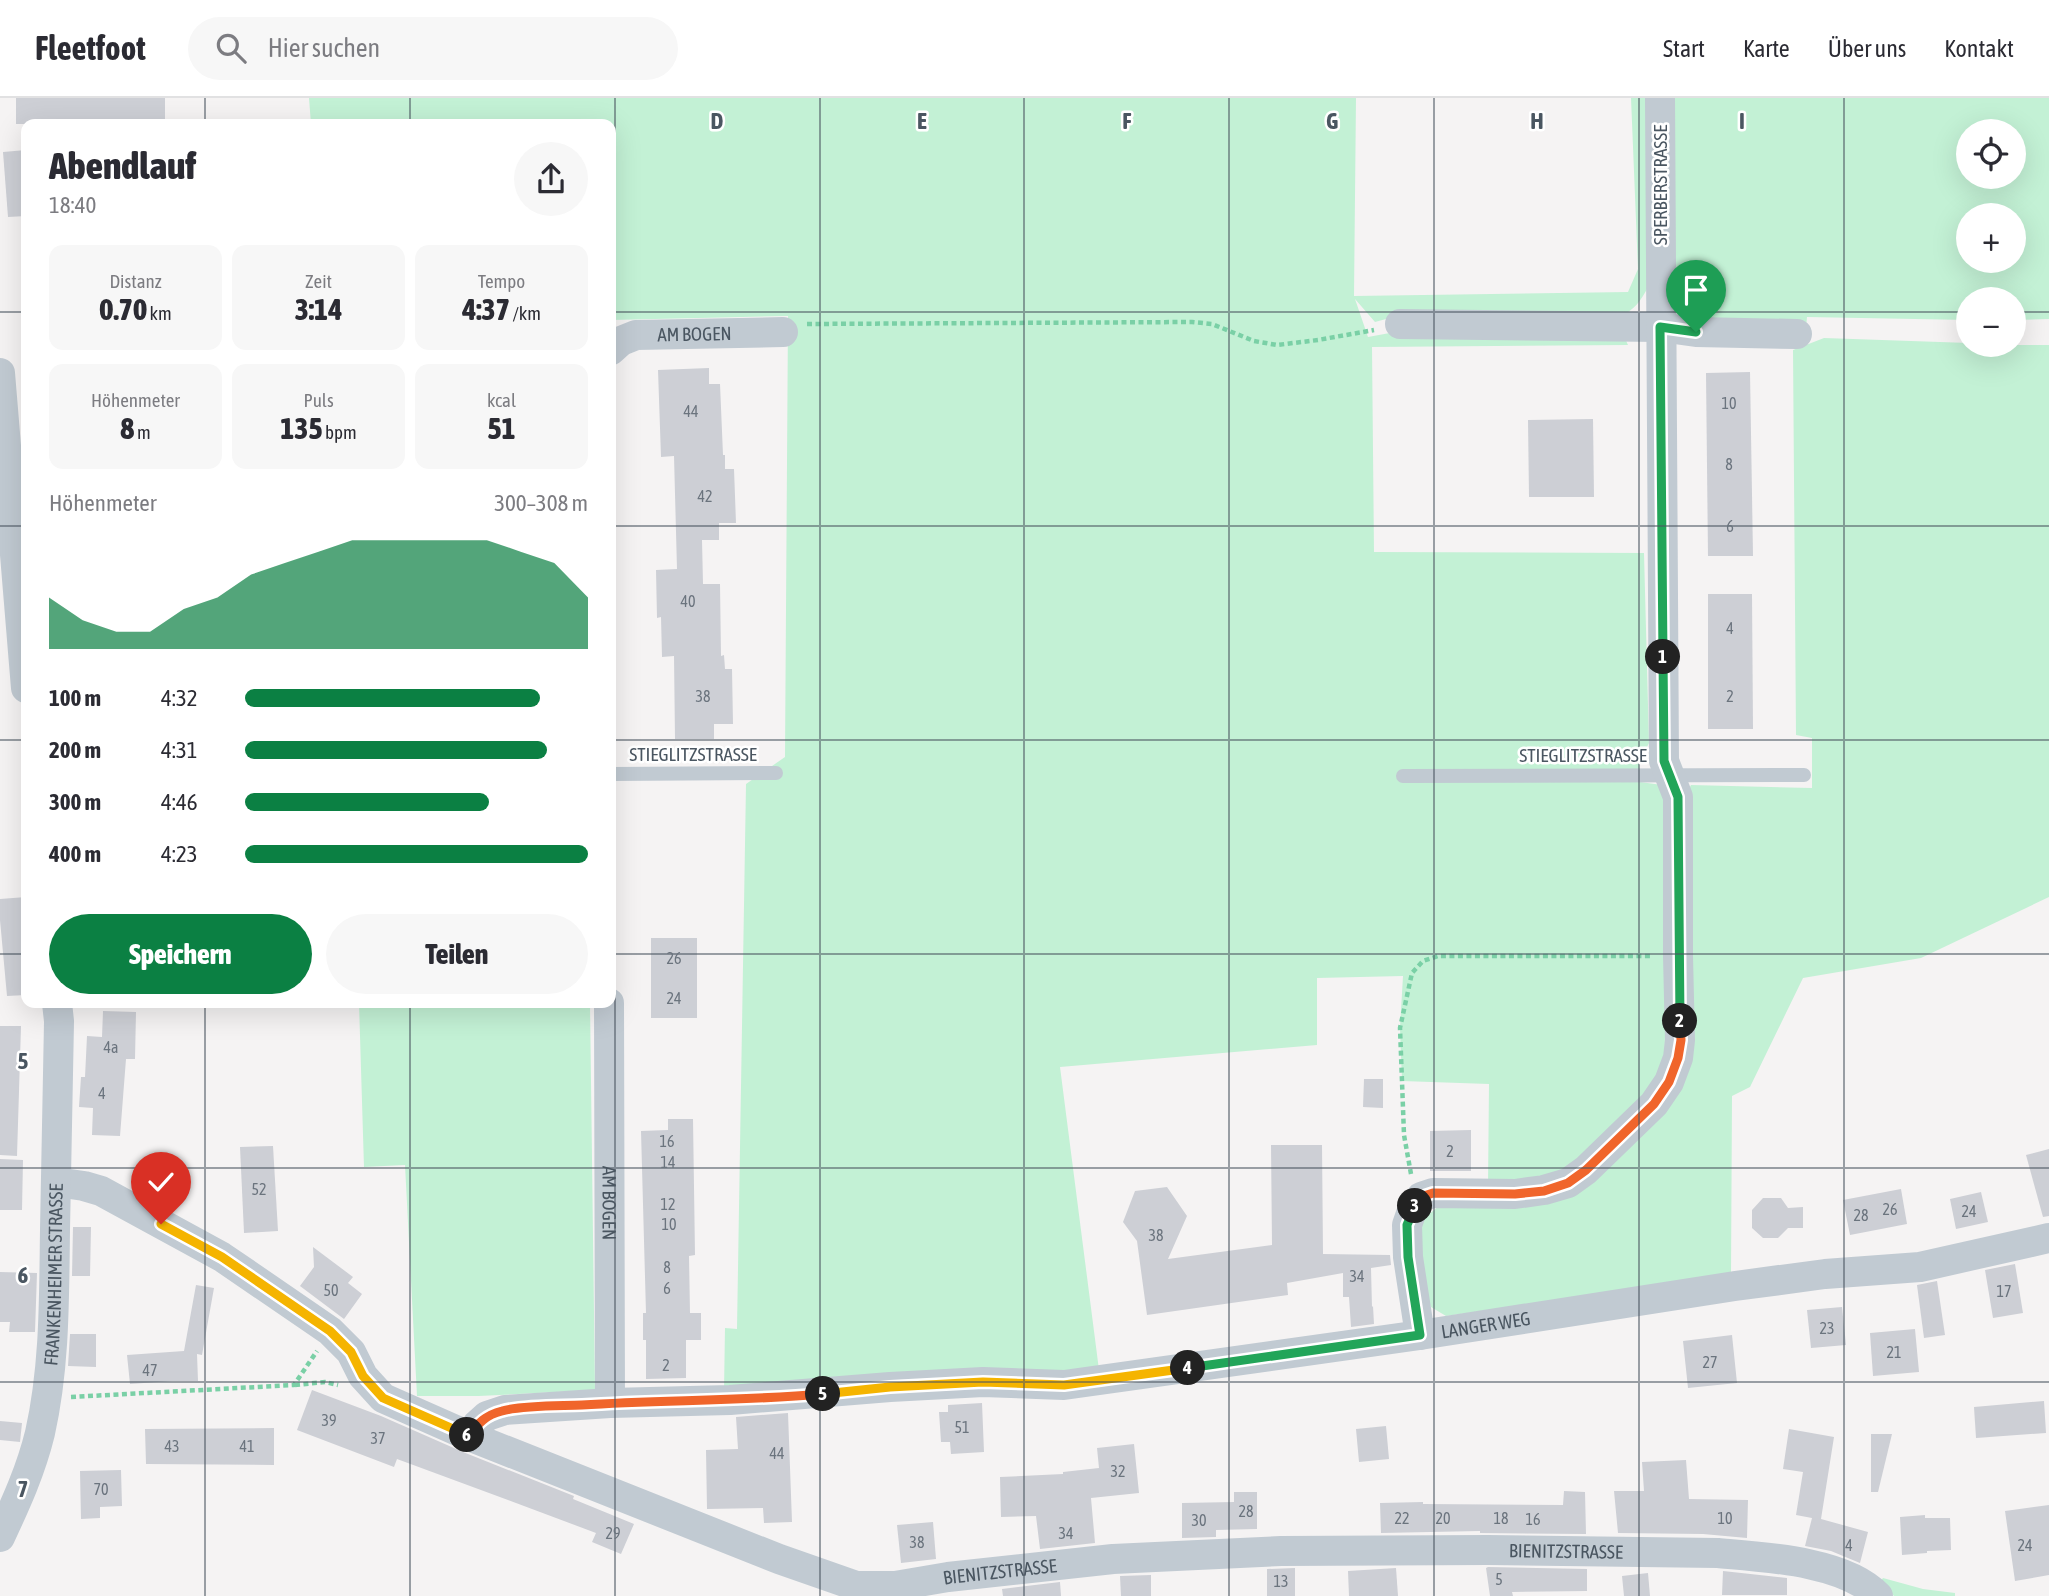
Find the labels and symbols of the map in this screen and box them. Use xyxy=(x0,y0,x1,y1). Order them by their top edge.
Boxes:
text: D xyxy=(711,108,724,134)
text: E xyxy=(917,108,927,134)
text: F xyxy=(1122,108,1132,134)
text: G xyxy=(1326,108,1338,134)
text: H xyxy=(1530,108,1544,134)
text: I xyxy=(1739,108,1745,134)
street label: SPERBERSTRASSE xyxy=(1649,125,1671,245)
pin xyxy=(1666,260,1726,332)
street label: AM BOGEN xyxy=(657,322,732,346)
house number: 10 xyxy=(1721,394,1737,412)
house number: 44 xyxy=(683,402,699,420)
house number: 8 xyxy=(1725,455,1733,473)
house number: 42 xyxy=(697,487,713,505)
house number: 6 xyxy=(1726,517,1734,535)
house number: 40 xyxy=(680,592,696,610)
house number: 4 xyxy=(1726,619,1734,637)
pin: 1 xyxy=(1646,640,1680,674)
house number: 38 xyxy=(695,687,711,705)
house number: 2 xyxy=(1726,687,1734,705)
street label: STIEGLITZSTRASSE xyxy=(629,743,757,765)
street label: STIEGLITZSTRASSE xyxy=(1519,744,1647,766)
house number: 26 xyxy=(666,949,682,967)
house number: 24 xyxy=(666,989,682,1007)
pin: 2 xyxy=(1662,1004,1698,1038)
house number: 4a xyxy=(104,1038,118,1056)
text: 5 xyxy=(18,1048,29,1074)
house number: 4 xyxy=(98,1084,106,1102)
house number: 16 xyxy=(659,1132,675,1150)
house number: 2 xyxy=(1446,1142,1454,1160)
pin xyxy=(131,1152,191,1224)
house number: 14 xyxy=(660,1153,676,1171)
street label: AM BOGEN xyxy=(598,1166,621,1240)
house number: 52 xyxy=(251,1180,267,1198)
street label: FRANKENHEIMER STRASSE xyxy=(39,1183,67,1367)
pin: 3 xyxy=(1398,1188,1432,1224)
house number: 12 xyxy=(660,1195,676,1213)
house number: 26 xyxy=(1882,1200,1898,1218)
house number: 24 xyxy=(1961,1202,1977,1220)
house number: 28 xyxy=(1853,1206,1869,1224)
house number: 10 xyxy=(661,1215,677,1233)
house number: 38 xyxy=(1148,1226,1164,1244)
house number: 8 xyxy=(663,1258,671,1276)
text: 6 xyxy=(18,1262,29,1288)
house number: 34 xyxy=(1349,1267,1365,1285)
house number: 6 xyxy=(663,1279,671,1297)
house number: 50 xyxy=(323,1281,339,1299)
house number: 17 xyxy=(1996,1282,2012,1300)
street label: LANGER WEG xyxy=(1439,1307,1532,1343)
house number: 23 xyxy=(1819,1319,1835,1337)
house number: 21 xyxy=(1886,1343,1902,1361)
pin: 4 xyxy=(1170,1350,1206,1386)
house number: 27 xyxy=(1702,1353,1718,1371)
house number: 2 xyxy=(662,1356,670,1374)
house number: 47 xyxy=(142,1361,158,1379)
pin: 5 xyxy=(806,1376,840,1412)
house number: 39 xyxy=(321,1411,337,1429)
pin: 6 xyxy=(449,1418,484,1452)
house number: 51 xyxy=(954,1418,970,1436)
house number: 37 xyxy=(370,1429,386,1447)
house number: 43 xyxy=(164,1437,180,1455)
house number: 41 xyxy=(239,1437,255,1455)
house number: 44 xyxy=(769,1444,785,1462)
house number: 32 xyxy=(1110,1462,1126,1480)
text: 7 xyxy=(18,1476,28,1502)
house number: 70 xyxy=(93,1480,109,1498)
house number: 28 xyxy=(1238,1502,1254,1520)
house number: 22 xyxy=(1394,1509,1410,1527)
house number: 20 xyxy=(1435,1509,1451,1527)
house number: 18 xyxy=(1493,1509,1509,1527)
house number: 10 xyxy=(1717,1509,1733,1527)
house number: 16 xyxy=(1525,1510,1541,1528)
house number: 30 xyxy=(1191,1511,1207,1529)
house number: 29 xyxy=(605,1524,621,1542)
house number: 34 xyxy=(1058,1524,1074,1542)
house number: 38 xyxy=(909,1533,925,1551)
house number: 4 xyxy=(1845,1536,1853,1554)
house number: 24 xyxy=(2017,1536,2033,1554)
street label: BIENITZSTRASSE xyxy=(1509,1539,1623,1563)
street label: BIENITZSTRASSE xyxy=(941,1554,1058,1589)
house number: 5 xyxy=(1495,1570,1503,1588)
house number: 13 xyxy=(1273,1572,1289,1590)

